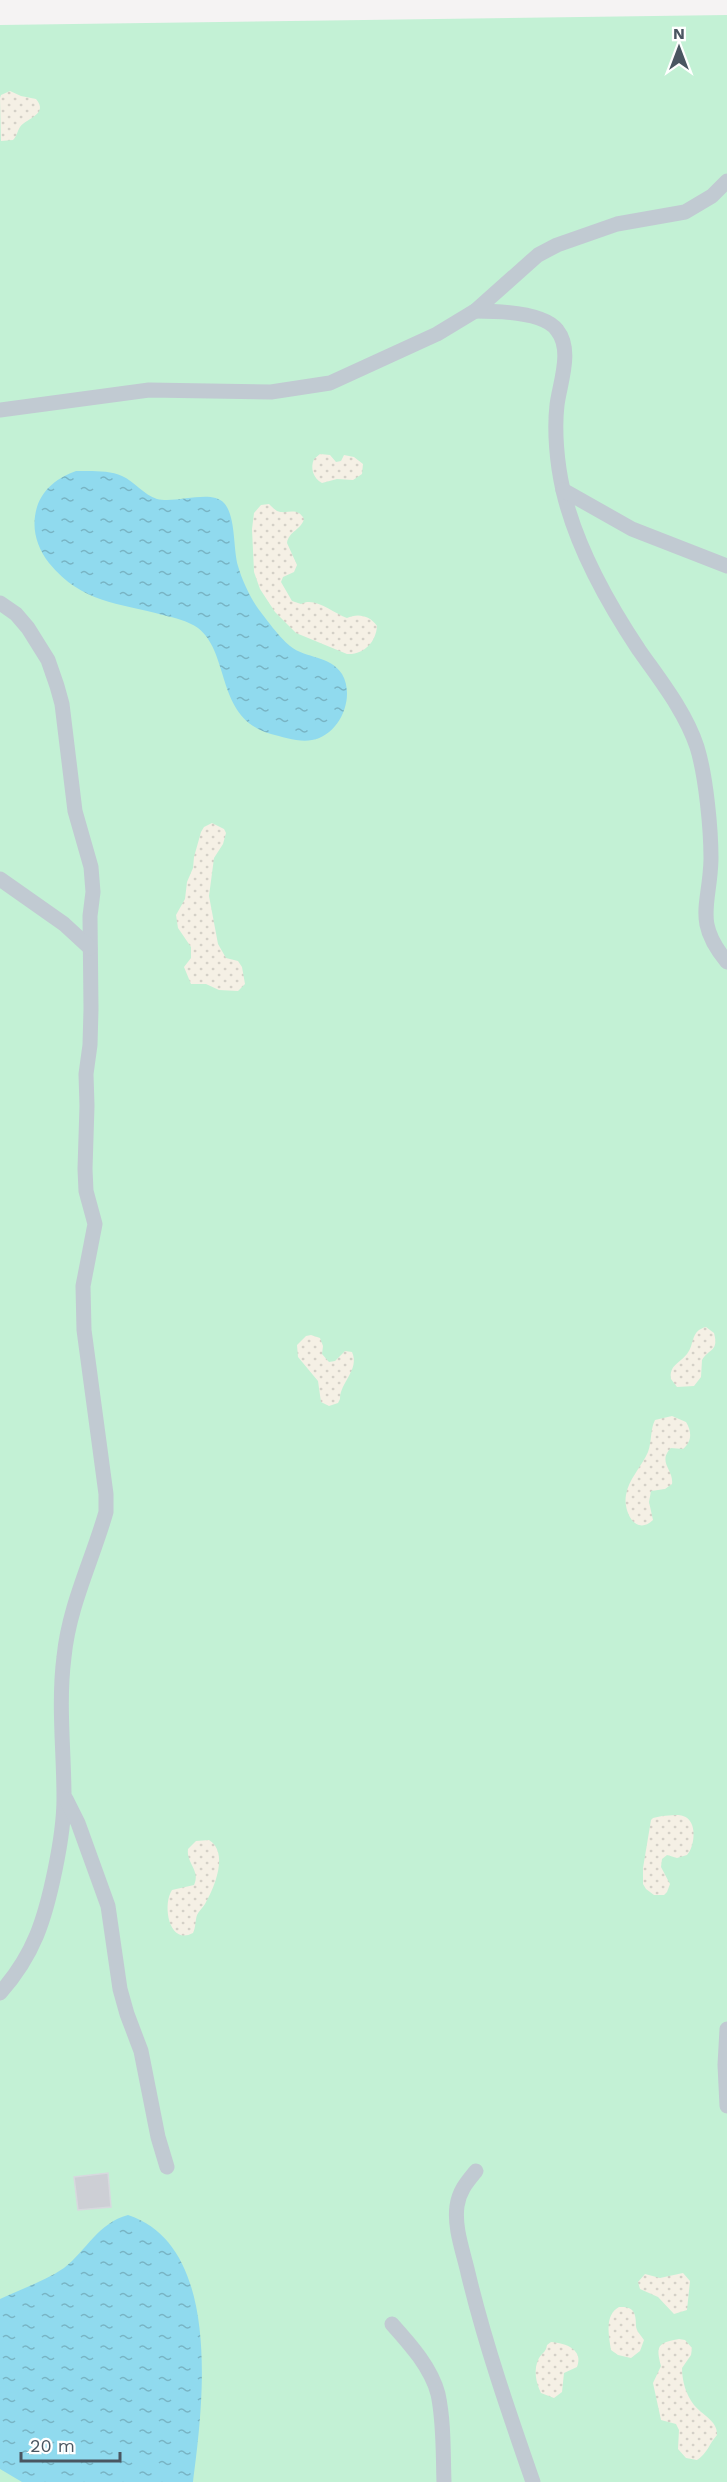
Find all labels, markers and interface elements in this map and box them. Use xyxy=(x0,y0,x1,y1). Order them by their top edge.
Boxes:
north arrow xyxy=(649,18,709,78)
text: N xyxy=(673,24,685,43)
scale bar xyxy=(21,2425,120,2463)
text: 20 m xyxy=(30,2435,75,2456)

